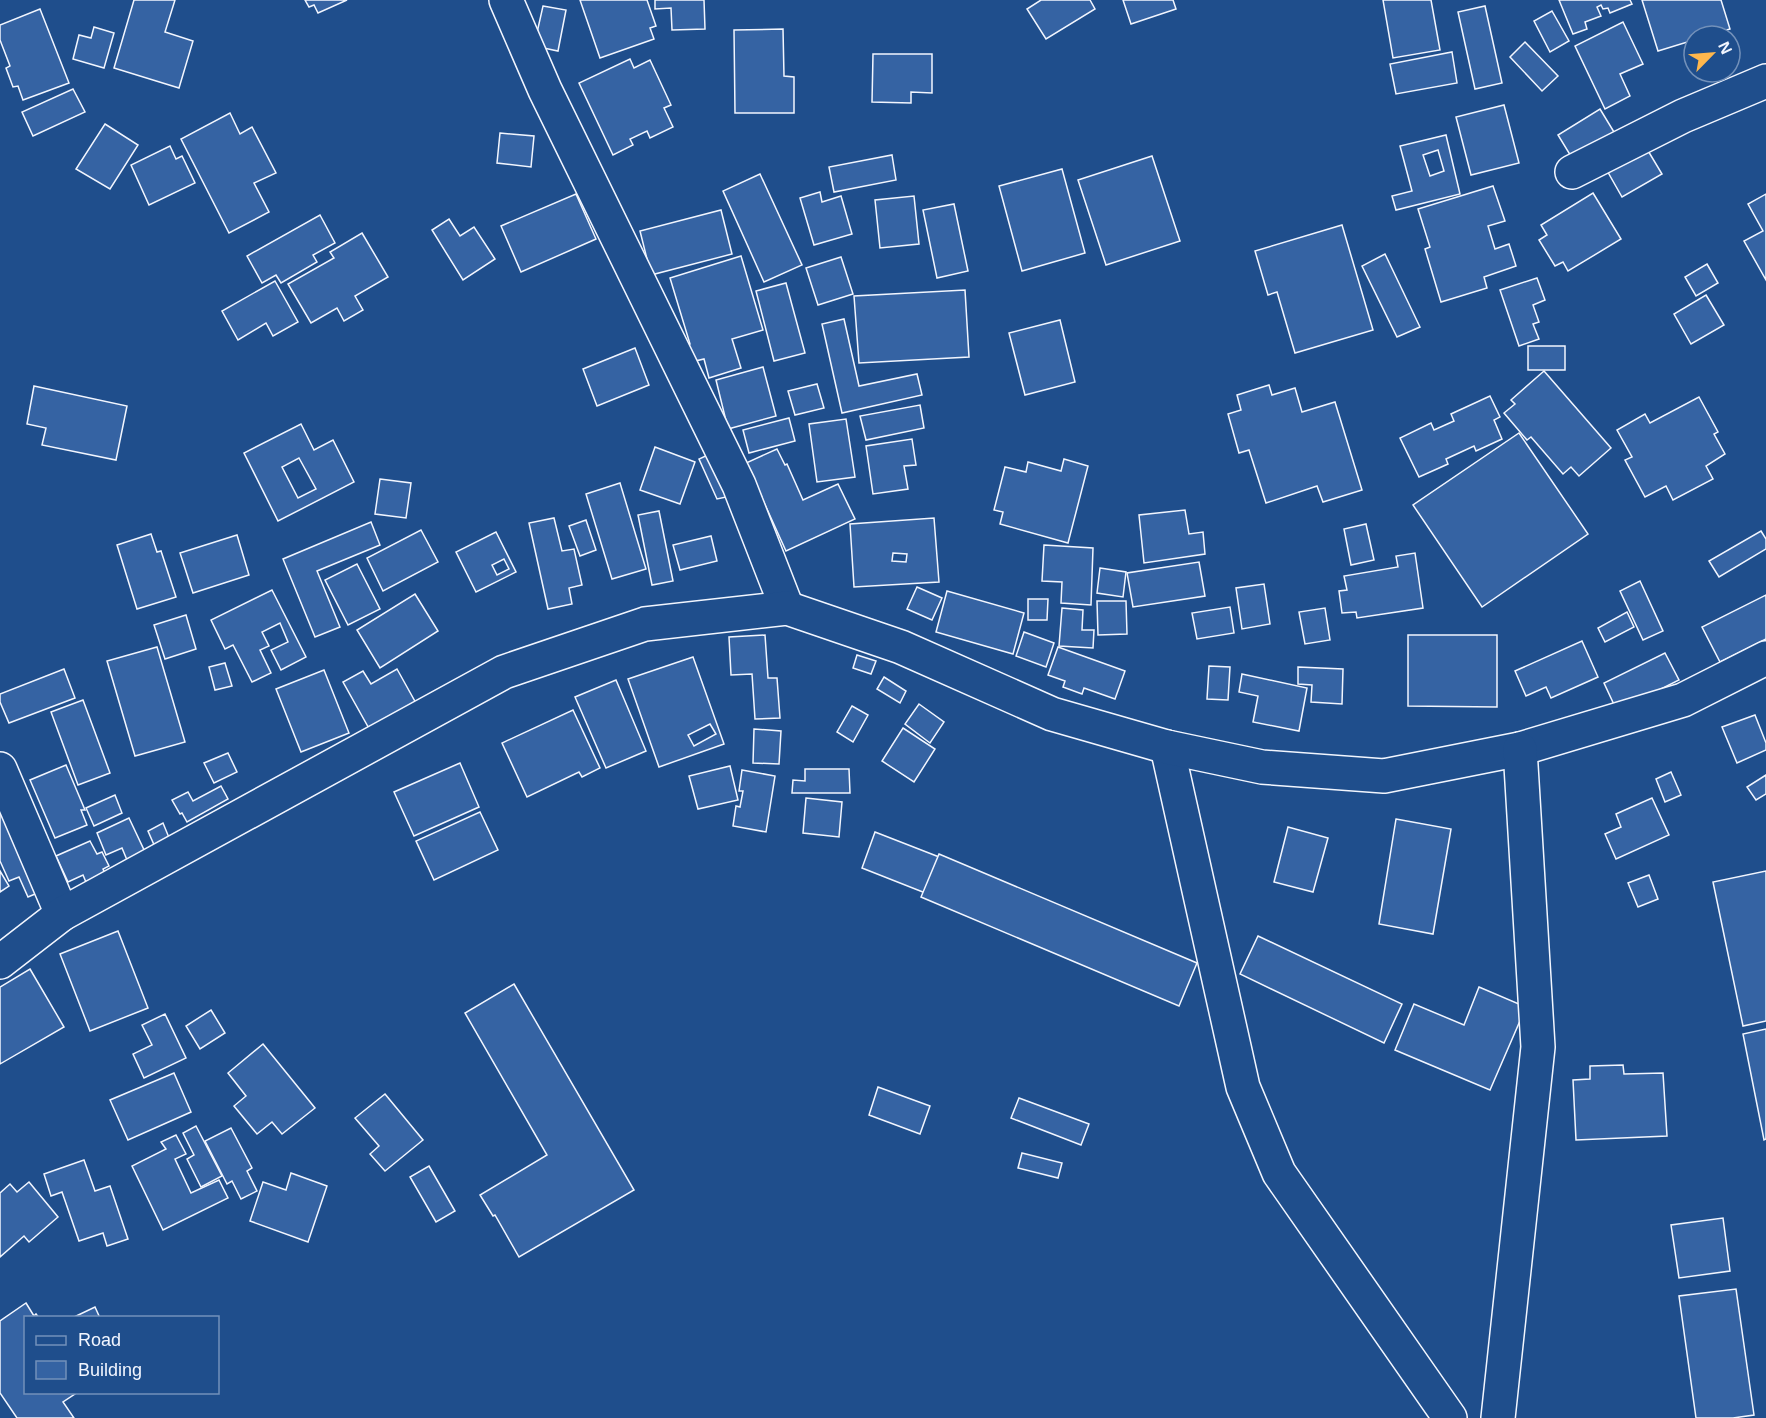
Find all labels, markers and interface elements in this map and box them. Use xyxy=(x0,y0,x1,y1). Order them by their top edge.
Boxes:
north arrow xyxy=(1682,24,1742,84)
text: N xyxy=(1715,39,1735,57)
legend xyxy=(24,1316,219,1394)
text: Road xyxy=(78,1330,121,1350)
text: Building xyxy=(78,1360,142,1380)

